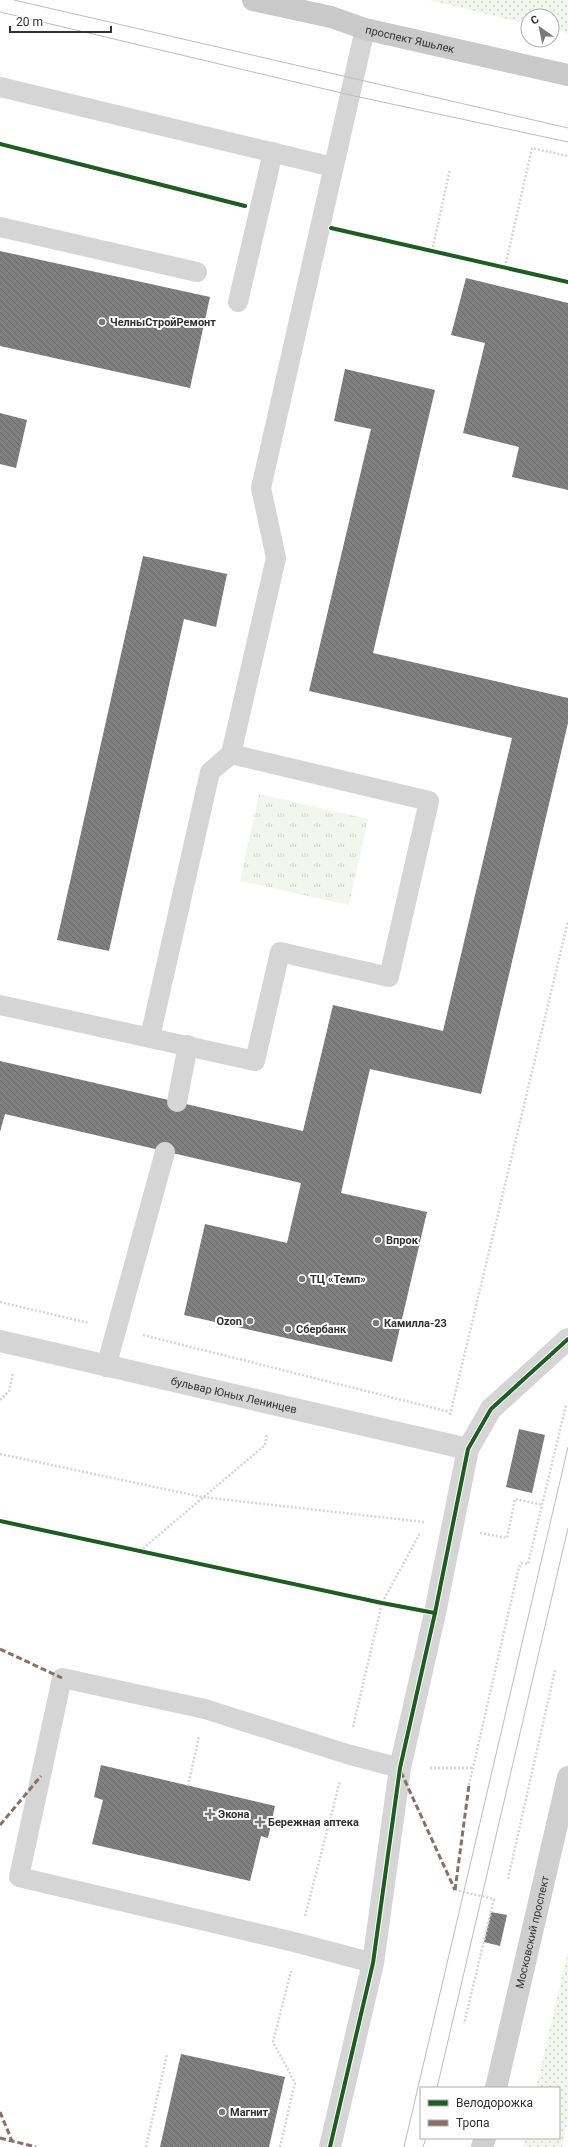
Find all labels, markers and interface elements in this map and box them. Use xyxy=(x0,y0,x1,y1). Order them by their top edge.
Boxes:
scale bar xyxy=(10,8,111,34)
north arrow xyxy=(520,8,560,48)
text: С xyxy=(528,13,541,27)
text: 20 m xyxy=(16,15,43,29)
street label: проспект Яшьлек xyxy=(364,23,456,56)
place label: ЧелныСтройРемонт xyxy=(110,316,216,329)
marker: ЧелныСтройРемонт xyxy=(97,317,107,327)
place label: Впрок xyxy=(386,1234,419,1247)
marker: Впрок xyxy=(373,1235,383,1245)
place label: ТЦ «Темп» xyxy=(310,1273,366,1286)
marker: ТЦ «Темп» xyxy=(297,1274,307,1284)
place label: Ozon xyxy=(217,1315,242,1328)
marker: Ozon xyxy=(245,1316,255,1326)
place label: Камилла-23 xyxy=(384,1317,447,1330)
marker: Камилла-23 xyxy=(371,1318,381,1328)
place label: Сбербанк xyxy=(296,1323,347,1336)
marker: Сбербанк xyxy=(283,1324,293,1334)
street label: бульвар Юных Ленинцев xyxy=(169,1375,298,1416)
place label: Экона xyxy=(218,1808,250,1821)
marker: Экона xyxy=(205,1809,215,1819)
place label: Бережная аптека xyxy=(268,1816,359,1829)
marker: Бережная аптека xyxy=(255,1817,265,1827)
street label: Московский проспект xyxy=(513,1874,552,1990)
legend xyxy=(420,2087,560,2139)
text: Велодорожка xyxy=(456,2096,533,2110)
place label: Магнит xyxy=(230,2106,269,2119)
marker: Магнит xyxy=(217,2107,227,2117)
text: Тропа xyxy=(456,2116,490,2130)

